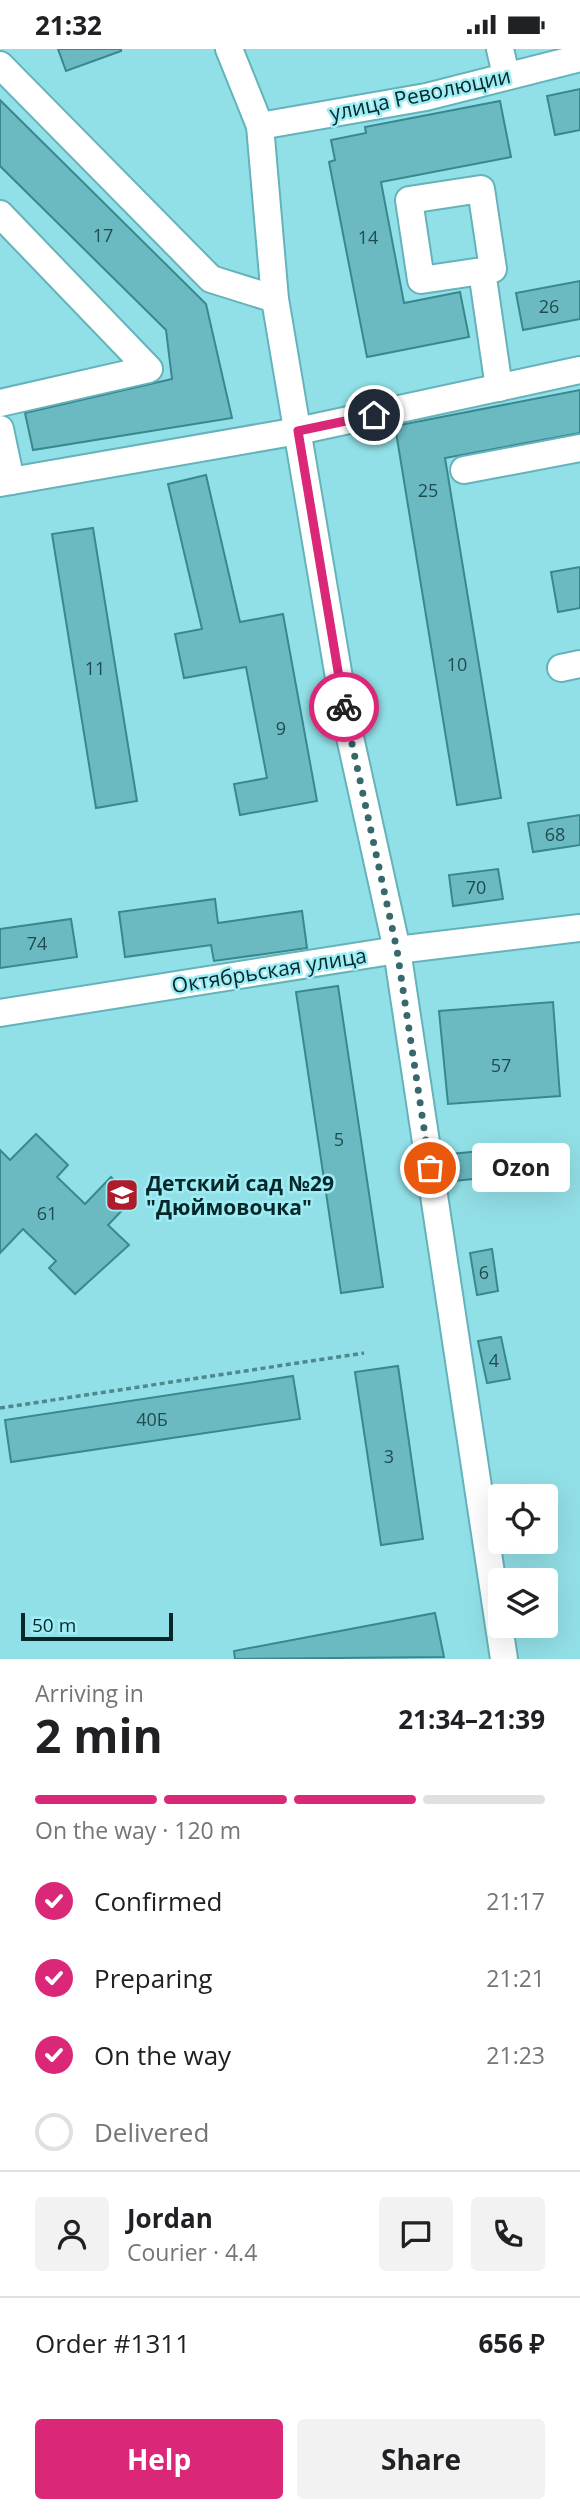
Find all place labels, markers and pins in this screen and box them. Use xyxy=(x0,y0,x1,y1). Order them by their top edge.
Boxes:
pin xyxy=(344,385,404,445)
pin xyxy=(400,1138,460,1198)
callout: Ozon xyxy=(472,1143,570,1193)
place label: Детский сад №29 "Дюймовочка" xyxy=(146,1169,334,1221)
school or university icon: Детский сад №29 "Дюймовочка" xyxy=(103,1176,141,1214)

